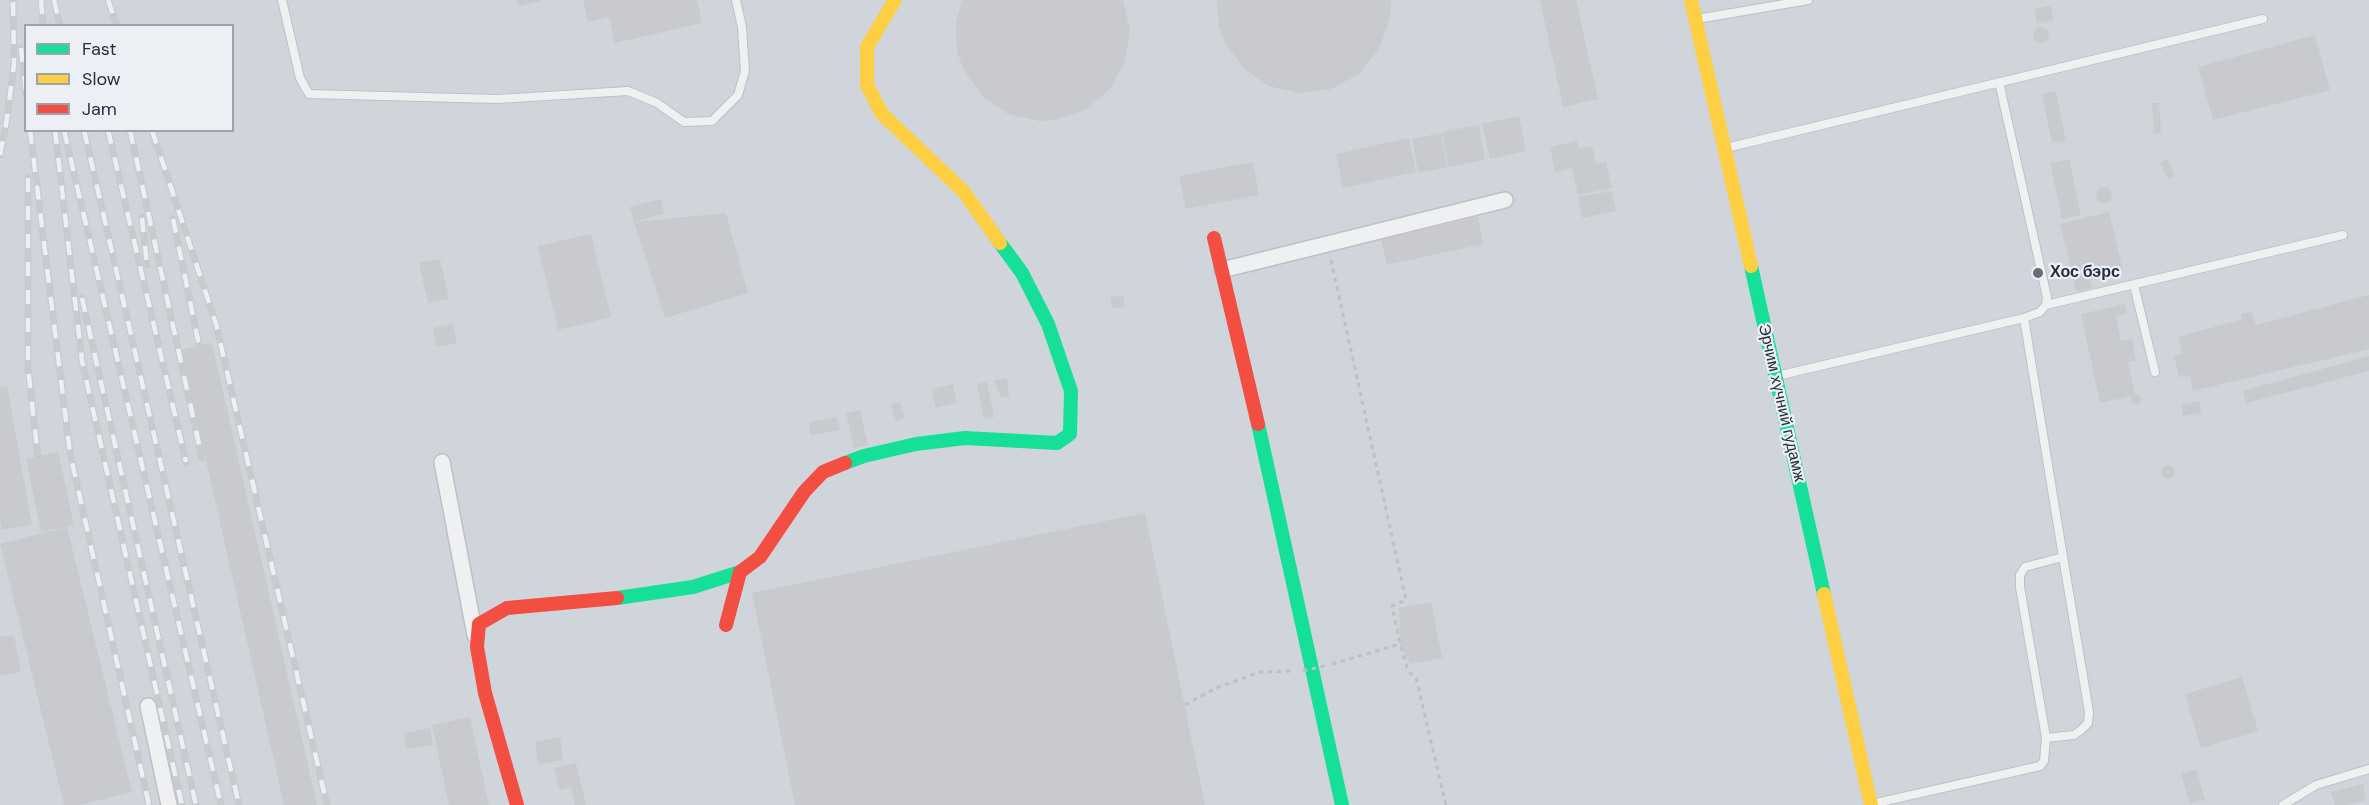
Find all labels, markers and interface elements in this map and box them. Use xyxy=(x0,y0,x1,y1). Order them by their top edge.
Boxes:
legend xyxy=(24,24,234,132)
text: Fast xyxy=(82,37,117,61)
text: Slow xyxy=(82,67,121,91)
text: Jam xyxy=(82,97,117,121)
place label: Хос бэрс xyxy=(2050,263,2120,283)
marker: Хос бэрс xyxy=(2031,266,2045,280)
street label: Эрчим хүчний гудамж xyxy=(1754,322,1808,484)

